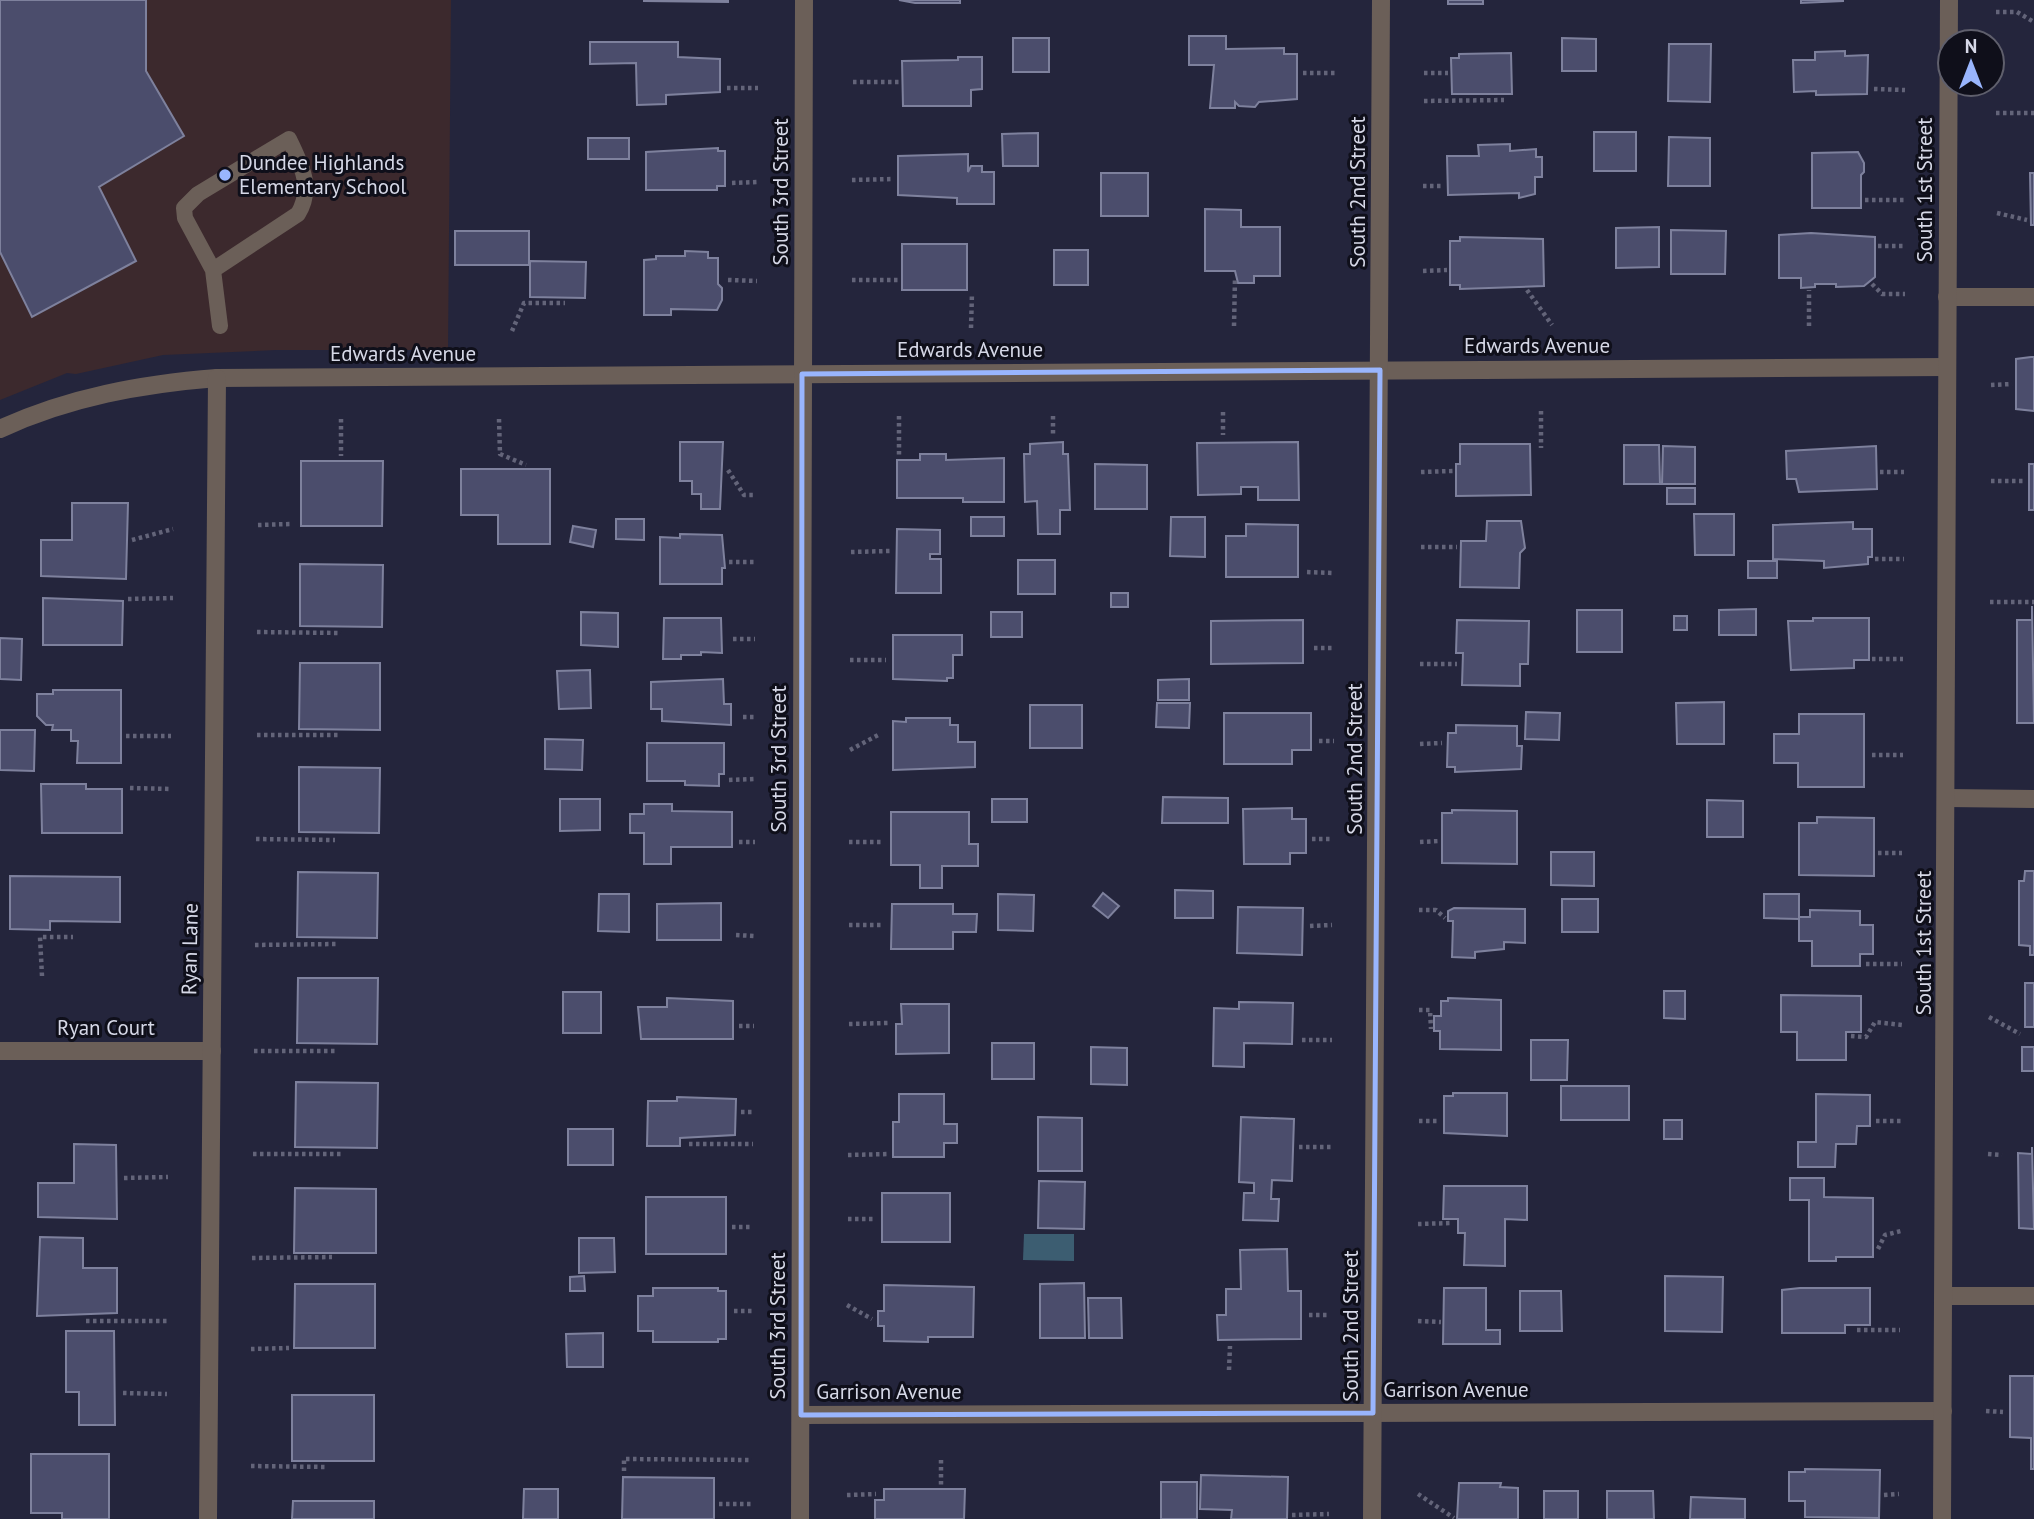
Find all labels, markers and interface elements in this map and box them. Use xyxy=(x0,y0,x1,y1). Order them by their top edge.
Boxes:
north arrow xyxy=(1936,28,2006,98)
text: N xyxy=(1965,34,1977,58)
street label: South 2nd Street xyxy=(1344,116,1371,268)
street label: South 3rd Street xyxy=(767,118,794,266)
street label: South 1st Street xyxy=(1911,118,1938,262)
place label: Dundee Highlands Elementary School xyxy=(239,149,406,200)
marker: Dundee Highlands Elementary School xyxy=(217,167,233,183)
street label: Edwards Avenue xyxy=(1464,332,1610,359)
street label: Edwards Avenue xyxy=(897,336,1043,363)
street label: Edwards Avenue xyxy=(330,340,476,367)
street label: South 2nd Street xyxy=(1341,683,1368,835)
street label: South 3rd Street xyxy=(765,685,792,833)
street label: South 1st Street xyxy=(1910,871,1937,1015)
street label: Ryan Lane xyxy=(175,903,204,995)
street label: Ryan Court xyxy=(57,1014,155,1041)
street label: South 2nd Street xyxy=(1337,1250,1364,1402)
street label: South 3rd Street xyxy=(764,1252,791,1400)
street label: Garrison Avenue xyxy=(1383,1376,1529,1403)
street label: Garrison Avenue xyxy=(816,1378,962,1405)

